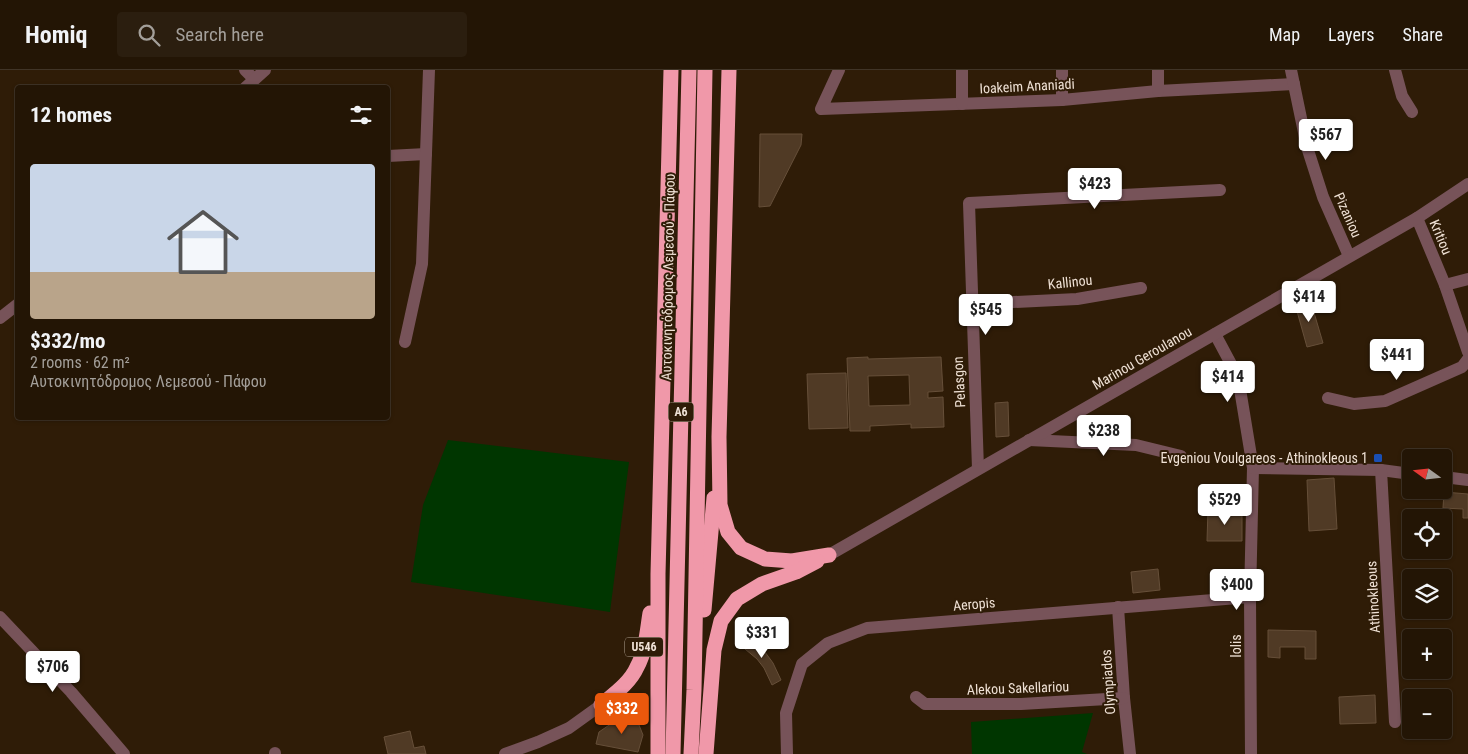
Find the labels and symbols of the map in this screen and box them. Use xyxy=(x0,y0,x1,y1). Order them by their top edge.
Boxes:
street label: Ioakeim Ananiadi xyxy=(979,76,1075,96)
pin: $567 xyxy=(1296,118,1356,161)
pin: $423 xyxy=(1065,168,1125,210)
street label: Αυτοκινητόδρομος Λεμεσού - Πάφου xyxy=(658,173,679,381)
street label: Pizaniou xyxy=(1331,190,1365,240)
street label: Kritiou xyxy=(1427,217,1455,257)
street label: Kallinou xyxy=(1047,272,1093,292)
pin: $414 xyxy=(1279,280,1339,323)
pin: $545 xyxy=(956,294,1016,336)
street label: Marinou Geroulanou xyxy=(1090,323,1194,393)
pin: $441 xyxy=(1367,338,1427,381)
street label: Pelasgon xyxy=(950,356,968,408)
pin: $414 xyxy=(1198,360,1258,403)
road number: A6 xyxy=(668,402,694,422)
pin: $238 xyxy=(1074,414,1134,457)
north arrow xyxy=(1402,449,1452,499)
place label: Evgeniou Voulgareos - Athinokleous 1 xyxy=(1160,450,1368,466)
marker: Evgeniou Voulgareos - Athinokleous 1 xyxy=(1372,452,1384,464)
pin: $529 xyxy=(1195,484,1255,526)
street label: Athinokleous xyxy=(1363,561,1383,633)
pin: $400 xyxy=(1207,568,1267,611)
street label: Aeropis xyxy=(952,594,996,614)
pin: $331 xyxy=(732,616,792,659)
street label: Iolis xyxy=(1228,634,1244,658)
road number: U546 xyxy=(625,638,663,656)
street label: Olympiados xyxy=(1098,649,1118,715)
pin: $706 xyxy=(23,650,83,693)
street label: Alekou Sakellariou xyxy=(967,678,1069,698)
pin: $332 xyxy=(592,692,652,735)

